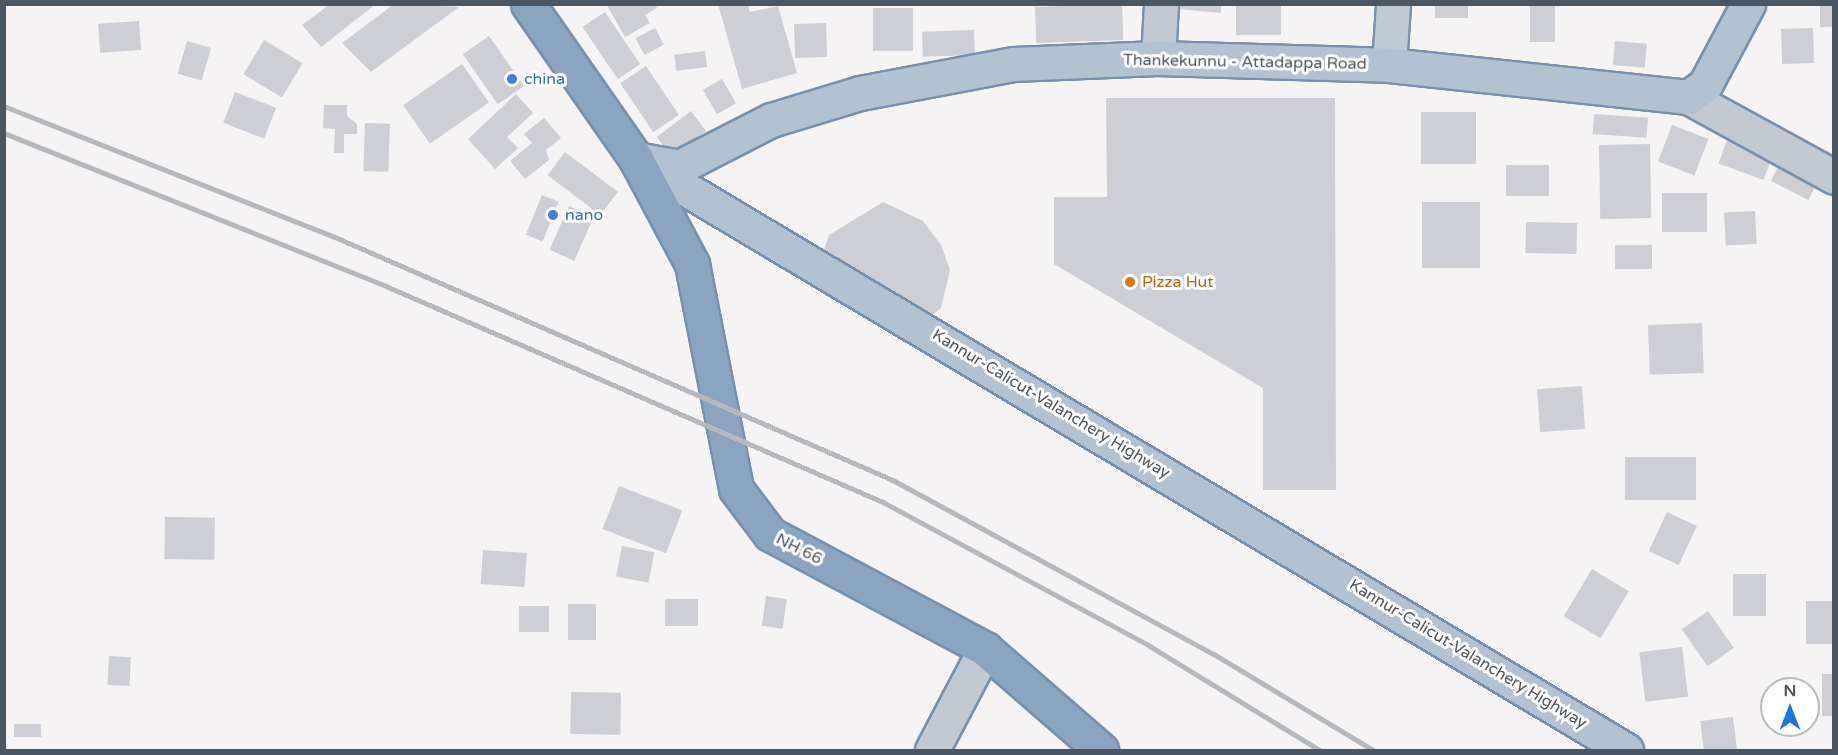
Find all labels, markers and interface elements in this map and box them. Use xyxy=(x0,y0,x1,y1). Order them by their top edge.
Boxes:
street label: Thankekunnu - Attadappa Road xyxy=(1123,50,1367,74)
place label: china xyxy=(524,69,565,89)
marker: china xyxy=(505,72,519,86)
place label: nano xyxy=(565,205,603,225)
marker: nano xyxy=(546,208,560,222)
place label: Pizza Hut xyxy=(1142,272,1213,292)
marker: Pizza Hut xyxy=(1123,275,1137,289)
street label: Kannur-Calicut-Valanchery Highway xyxy=(929,325,1173,483)
street label: NH 66 xyxy=(773,529,825,569)
street label: Kannur-Calicut-Valanchery Highway xyxy=(1346,575,1590,733)
north arrow xyxy=(1760,677,1820,737)
text: N xyxy=(1784,681,1796,701)

